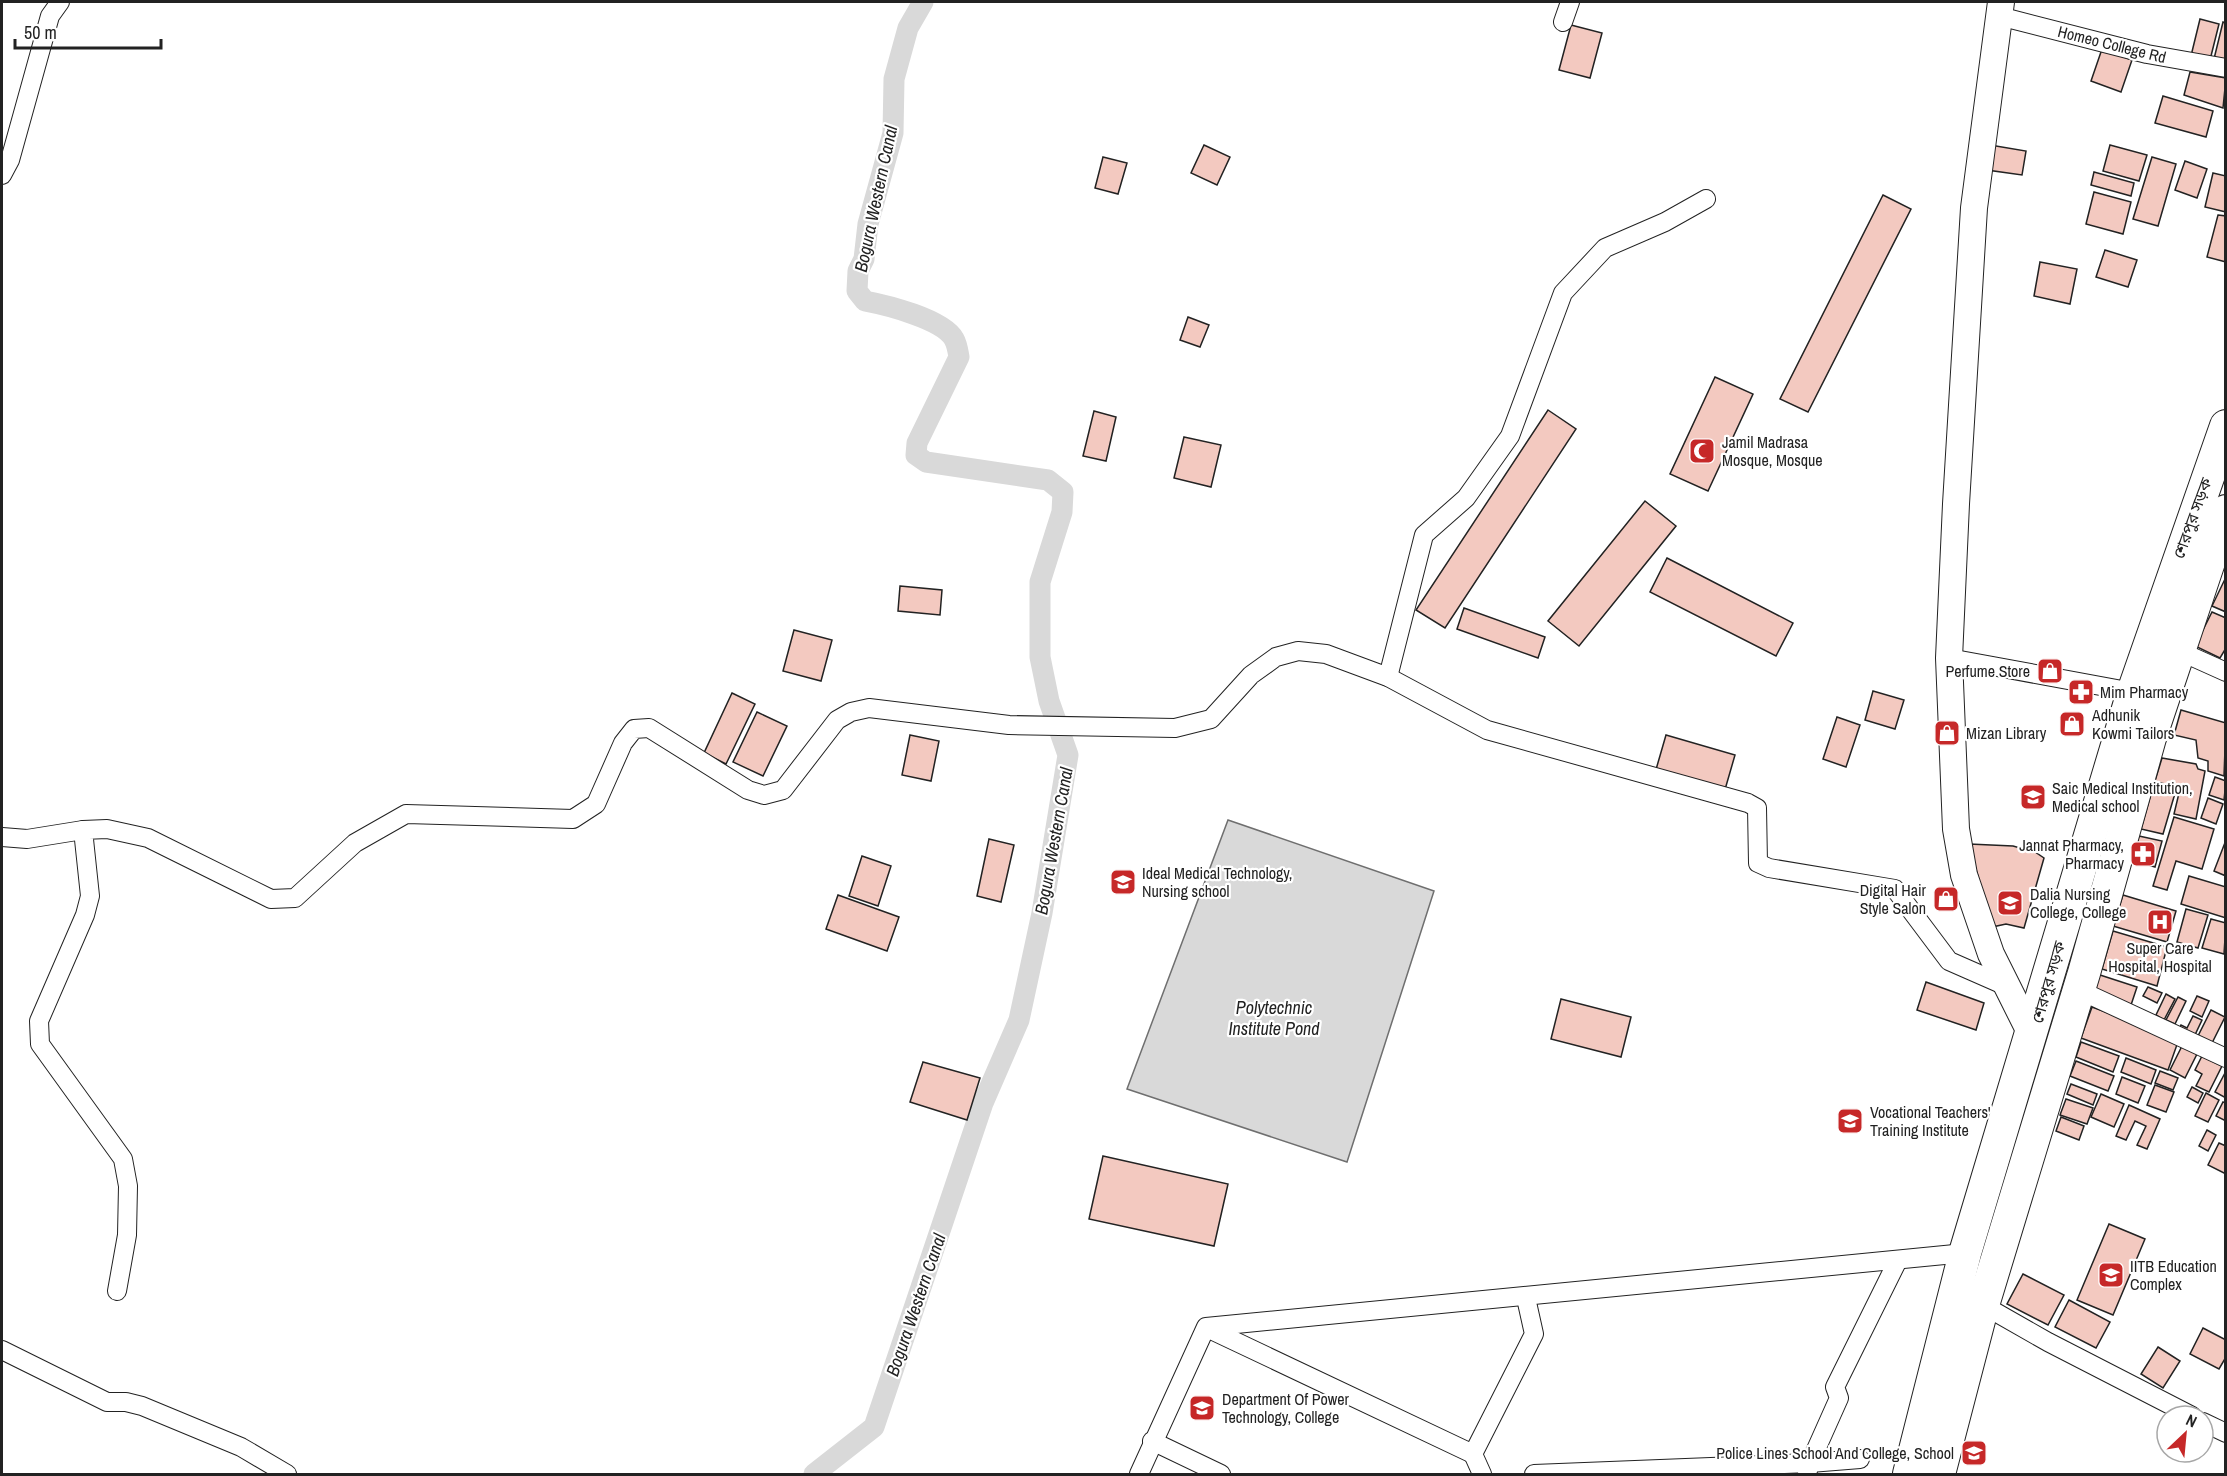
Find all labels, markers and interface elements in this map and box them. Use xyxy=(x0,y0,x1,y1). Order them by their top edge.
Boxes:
scale bar xyxy=(15,12,160,50)
text: 50 m xyxy=(24,20,57,45)
street label: Homeo College Rd xyxy=(2056,20,2168,68)
water label: Bogura Western Canal xyxy=(848,123,903,274)
place label: Jamil Madrasa Mosque, Mosque xyxy=(1722,431,1823,471)
mosque icon: Jamil Madrasa Mosque, Mosque xyxy=(1687,436,1717,466)
street label: শেরপুর সড়ক xyxy=(2167,474,2217,561)
shop icon: Perfume Store xyxy=(2035,656,2065,686)
place label: Perfume Store xyxy=(1945,660,2030,682)
pharmacy icon: Mim Pharmacy xyxy=(2066,677,2096,707)
place label: Mim Pharmacy xyxy=(2100,681,2189,703)
place label: Adhunik Kowmi Tailors xyxy=(2091,704,2174,744)
shop icon: Adhunik Kowmi Tailors xyxy=(2057,709,2087,739)
shop icon: Mizan Library xyxy=(1932,718,1962,748)
place label: Mizan Library xyxy=(1966,722,2047,744)
water label: Bogura Western Canal xyxy=(1028,765,1079,916)
place label: Saic Medical Institution, Medical school xyxy=(2052,777,2193,817)
school or university icon: Saic Medical Institution, Medical school xyxy=(2018,782,2048,812)
place label: Jannat Pharmacy, Pharmacy xyxy=(2019,834,2124,874)
pharmacy icon: Jannat Pharmacy, Pharmacy xyxy=(2128,839,2158,869)
place label: Ideal Medical Technology, Nursing school xyxy=(1142,862,1293,902)
school or university icon: Ideal Medical Technology, Nursing school xyxy=(1108,867,1138,897)
place label: Digital Hair Style Salon xyxy=(1860,879,1927,919)
place label: Dalia Nursing College, College xyxy=(2030,883,2126,923)
shop icon: Digital Hair Style Salon xyxy=(1931,884,1961,914)
school or university icon: Dalia Nursing College, College xyxy=(1995,888,2025,918)
hospital icon: Super Care Hospital, Hospital xyxy=(2145,907,2175,937)
street label: শেরপুর সড়ক xyxy=(2026,937,2071,1026)
place label: Super Care Hospital, Hospital xyxy=(2108,937,2212,977)
water label: Polytechnic Institute Pond xyxy=(1228,995,1320,1041)
place label: Vocational Teachers' Training Institute xyxy=(1870,1101,1990,1141)
school or university icon: Vocational Teachers' Training Institute xyxy=(1835,1106,1865,1136)
water label: Bogura Western Canal xyxy=(879,1230,952,1379)
place label: IITB Education Complex xyxy=(2130,1255,2217,1295)
school or university icon: IITB Education Complex xyxy=(2096,1260,2126,1290)
place label: Department Of Power Technology, College xyxy=(1222,1388,1350,1428)
school or university icon: Department Of Power Technology, College xyxy=(1187,1393,1217,1423)
north arrow xyxy=(2155,1404,2215,1464)
text: N xyxy=(2182,1409,2201,1432)
school or university icon: Police Lines School And College, School xyxy=(1959,1438,1989,1468)
place label: Police Lines School And College, School xyxy=(1716,1442,1954,1464)

